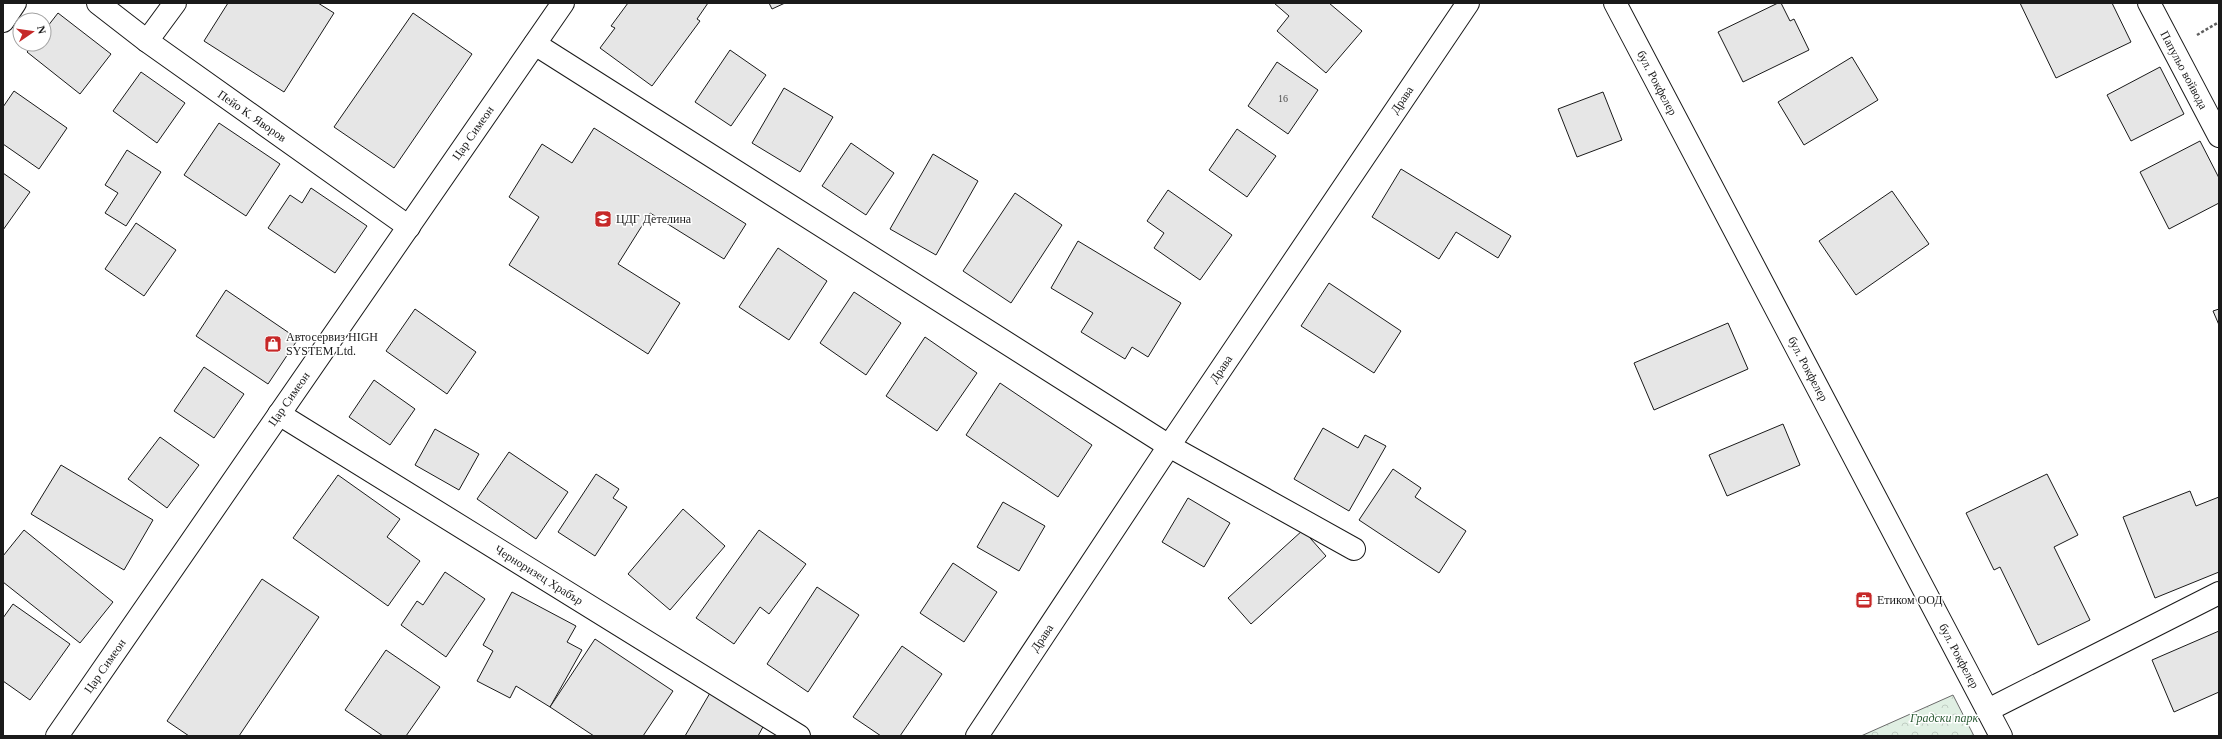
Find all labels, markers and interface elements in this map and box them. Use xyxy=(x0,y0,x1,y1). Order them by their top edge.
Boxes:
north arrow xyxy=(12,12,52,52)
text: N xyxy=(35,25,48,35)
street label: Папульо войвода xyxy=(2157,28,2211,112)
street label: бул. Рокфелер xyxy=(1634,48,1680,118)
street label: Драва xyxy=(1388,83,1417,116)
street label: Пейо К. Яворов xyxy=(215,87,289,145)
house number: 16 xyxy=(1278,93,1288,104)
street label: Цар Симеон xyxy=(449,103,497,163)
school or university icon: ЦДГ Детелина xyxy=(593,209,613,229)
place label: ЦДГ Детелина xyxy=(616,212,692,226)
place label: Автосервиз HIGH SYSTEM Ltd. xyxy=(286,330,378,358)
shop icon: Автосервиз HIGH SYSTEM Ltd. xyxy=(263,334,283,354)
street label: бул. Рокфелер xyxy=(1785,334,1831,404)
street label: Драва xyxy=(1207,352,1236,385)
street label: Цар Симеон xyxy=(265,369,313,429)
street label: Черноризец Храбър xyxy=(492,542,586,608)
office icon: Етиком ООД xyxy=(1854,590,1874,610)
place label: Етиком ООД xyxy=(1877,593,1943,607)
street label: Драва xyxy=(1028,621,1057,654)
street label: бул. Рокфелер xyxy=(1936,621,1982,691)
street label: Цар Симеон xyxy=(81,636,129,696)
park label: Градски парк xyxy=(1909,711,1978,725)

